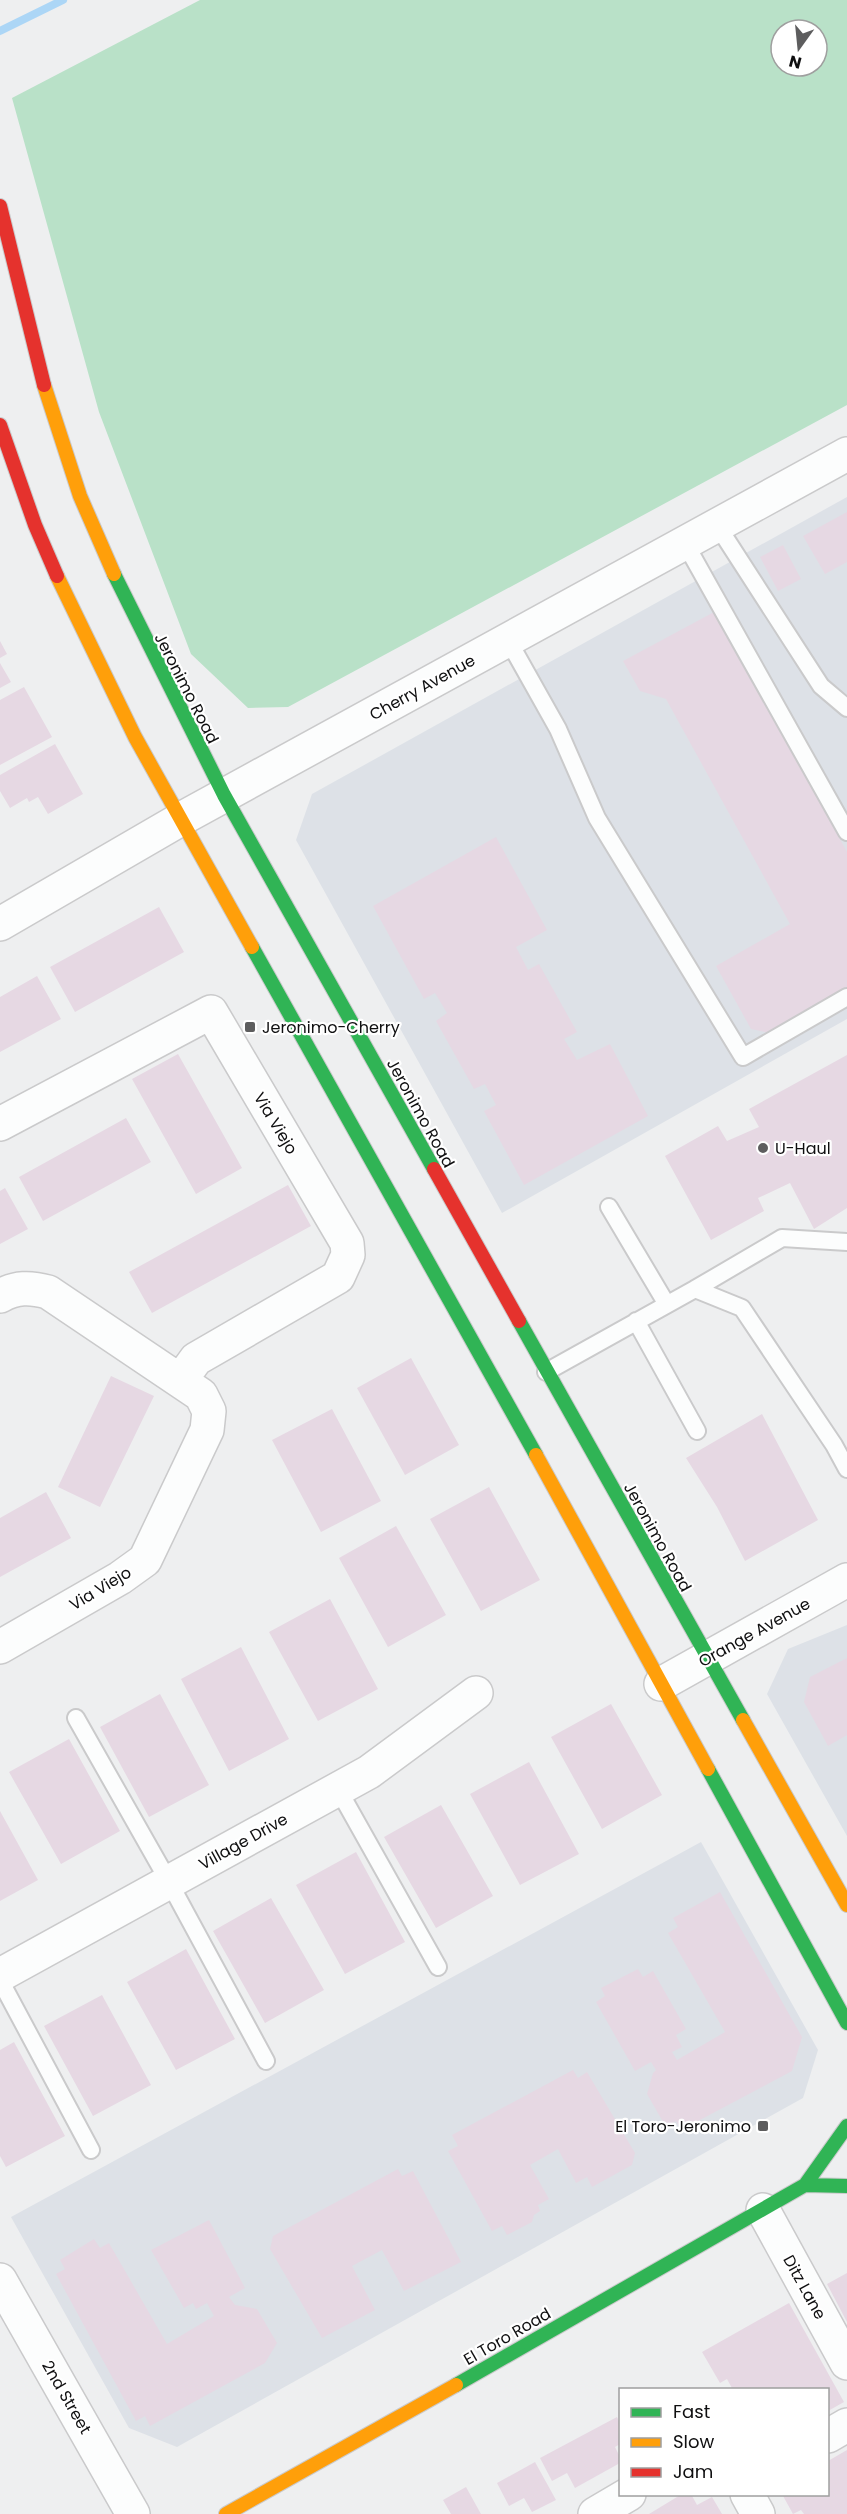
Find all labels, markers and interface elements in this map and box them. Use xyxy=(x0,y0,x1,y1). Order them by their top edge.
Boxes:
north arrow xyxy=(769,18,829,78)
text: N xyxy=(786,49,804,75)
street label: Jeronimo Road xyxy=(149,629,224,748)
street label: Cherry Avenue xyxy=(365,649,479,726)
place label: Jeronimo-Cherry xyxy=(262,1016,400,1039)
marker: Jeronimo-Cherry xyxy=(243,1020,257,1034)
street label: Jeronimo Road xyxy=(381,1055,460,1172)
street label: Via Viejo xyxy=(248,1088,303,1159)
place label: U-Haul xyxy=(775,1137,831,1160)
marker: U-Haul xyxy=(756,1141,770,1155)
street label: Jeronimo Road xyxy=(618,1479,697,1596)
street label: Via Viejo xyxy=(65,1561,136,1616)
street label: Orange Avenue xyxy=(694,1592,814,1673)
street label: Village Drive xyxy=(195,1807,292,1875)
place label: El Toro-Jeronimo xyxy=(615,2115,751,2138)
marker: El Toro-Jeronimo xyxy=(756,2119,770,2133)
street label: Ditz Lane xyxy=(777,2251,832,2324)
street label: El Toro Road xyxy=(459,2302,555,2371)
street label: 2nd Street xyxy=(36,2356,97,2438)
legend xyxy=(619,2388,829,2496)
text: Fast xyxy=(673,2399,710,2424)
text: Slow xyxy=(673,2429,715,2454)
text: Jam xyxy=(673,2459,713,2484)

